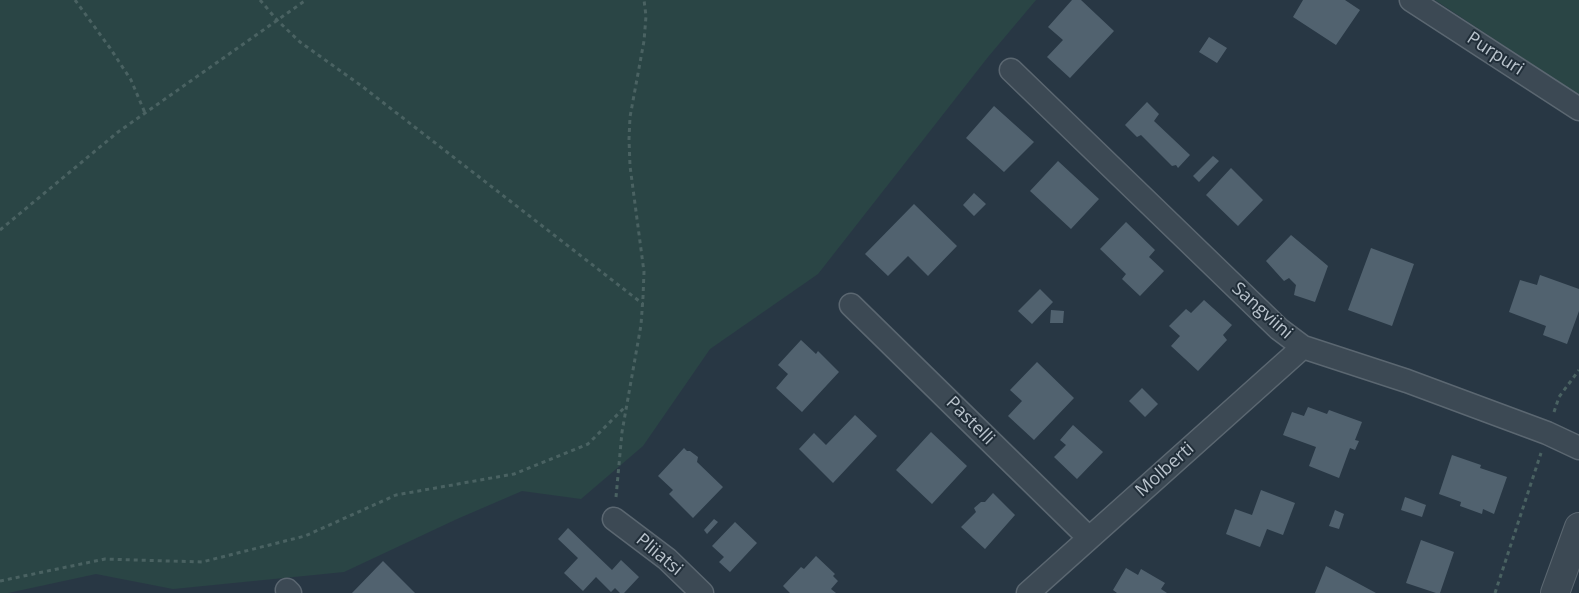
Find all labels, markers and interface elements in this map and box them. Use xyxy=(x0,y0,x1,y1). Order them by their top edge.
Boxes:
street label: Purpuri xyxy=(1463,28,1527,80)
street label: Sangviini xyxy=(1227,278,1297,344)
street label: Pastelli xyxy=(941,392,999,450)
street label: Molberti xyxy=(1131,438,1199,502)
street label: Pliiatsi xyxy=(631,529,687,581)

